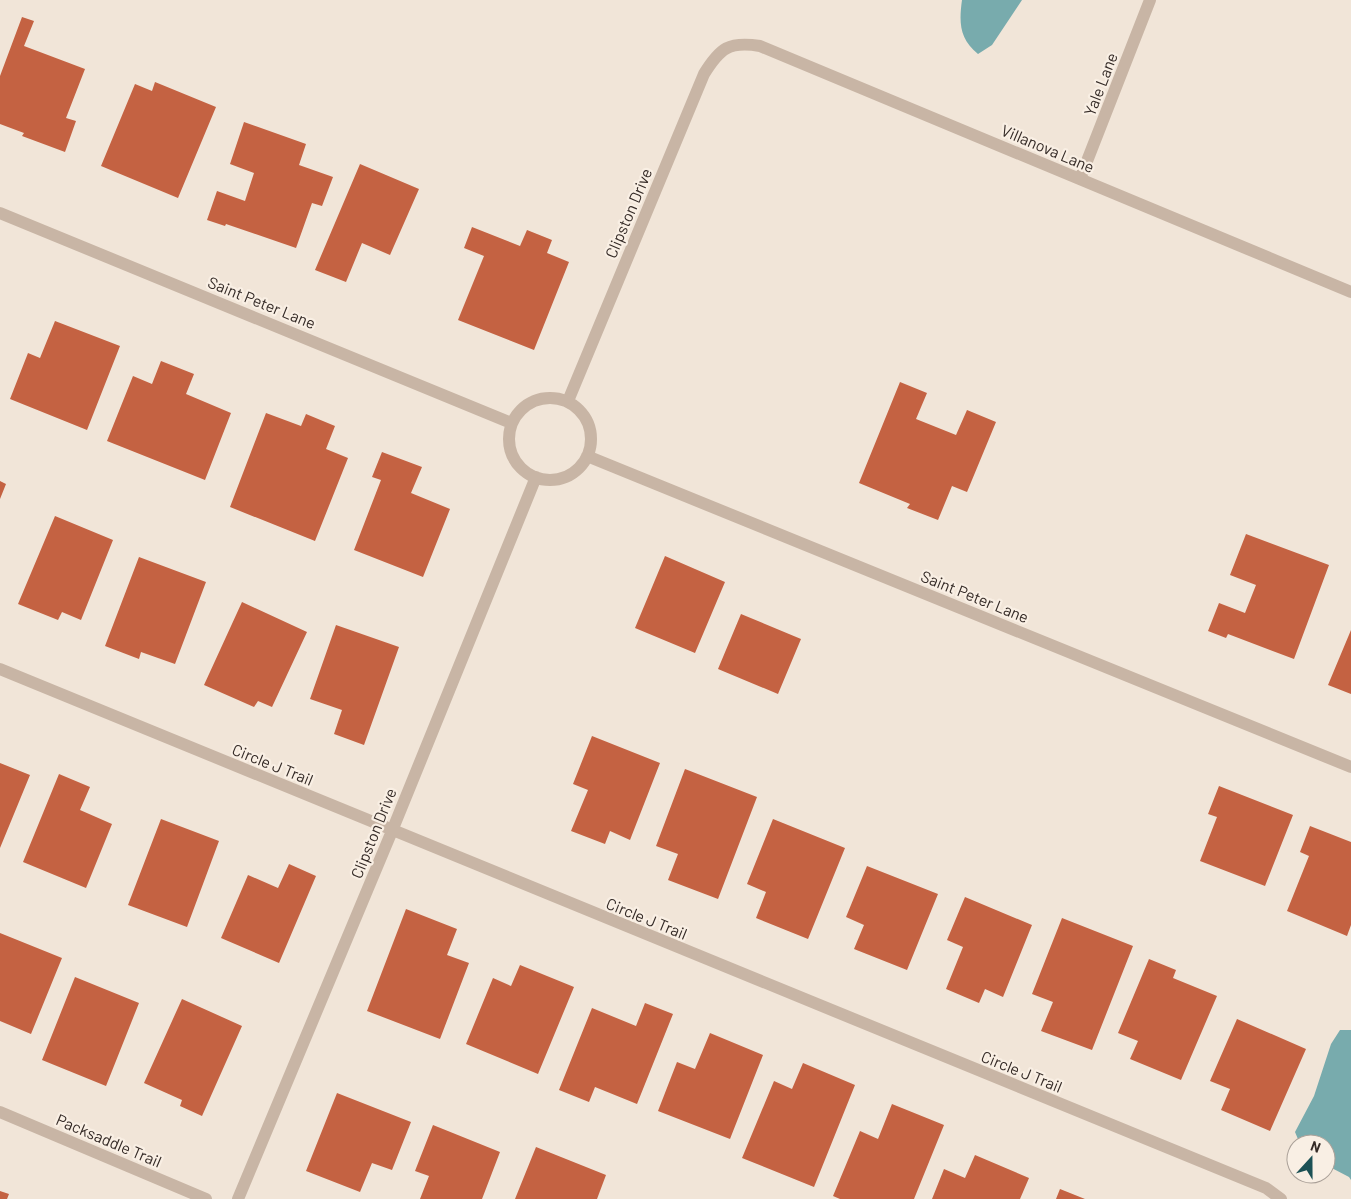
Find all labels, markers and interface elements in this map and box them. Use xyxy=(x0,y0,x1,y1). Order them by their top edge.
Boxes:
street label: Yale Lane xyxy=(1079,50,1121,118)
street label: Villanova Lane xyxy=(999,120,1097,176)
street label: Clipston Drive xyxy=(601,165,655,261)
street label: Saint Peter Lane xyxy=(205,272,319,332)
street label: Saint Peter Lane xyxy=(918,566,1032,626)
street label: Circle J Trail xyxy=(230,739,316,789)
street label: Clipston Drive xyxy=(346,785,400,881)
street label: Circle J Trail xyxy=(604,893,690,943)
street label: Circle J Trail xyxy=(979,1046,1065,1096)
street label: Packsaddle Trail xyxy=(53,1109,165,1171)
north arrow xyxy=(1286,1134,1336,1184)
text: N xyxy=(1308,1137,1323,1156)

